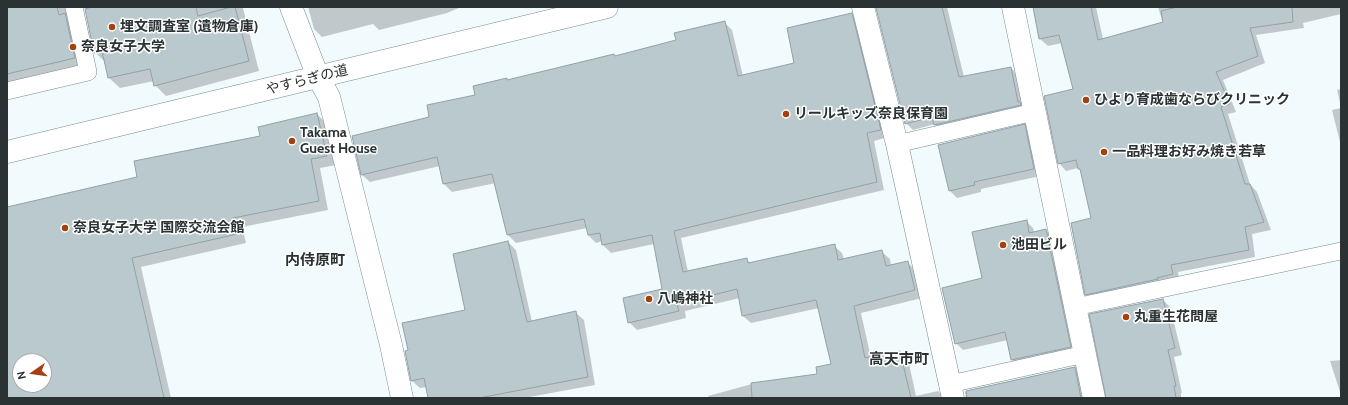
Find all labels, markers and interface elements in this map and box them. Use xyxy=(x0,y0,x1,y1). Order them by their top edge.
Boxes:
place label: 埋文調査室 (遺物倉庫) xyxy=(120,19,258,35)
marker: 埋文調査室 (遺物倉庫) xyxy=(107,22,117,32)
place label: 奈良女子大学 xyxy=(81,39,165,55)
marker: 奈良女子大学 xyxy=(68,42,78,52)
street label: やすらぎの道 xyxy=(264,62,350,98)
place label: ひより育成歯ならびクリニック xyxy=(1094,92,1290,108)
marker: ひより育成歯ならびクリニック xyxy=(1081,95,1091,105)
place label: リールキッズ奈良保育園 xyxy=(794,106,948,122)
marker: リールキッズ奈良保育園 xyxy=(781,109,791,119)
place label: Takama Guest House xyxy=(300,125,377,158)
marker: Takama Guest House xyxy=(287,136,297,146)
place label: 一品料理お好み焼き若草 xyxy=(1112,144,1266,160)
marker: 一品料理お好み焼き若草 xyxy=(1099,147,1109,157)
place label: 奈良女子大学 国際交流会館 xyxy=(73,220,244,236)
marker: 奈良女子大学 国際交流会館 xyxy=(60,223,70,233)
place label: 池田ビル xyxy=(1011,237,1067,253)
marker: 池田ビル xyxy=(998,240,1008,250)
district label: 内侍原町 xyxy=(285,252,345,270)
place label: 八嶋神社 xyxy=(657,291,713,307)
marker: 八嶋神社 xyxy=(644,294,654,304)
place label: 丸重生花問屋 xyxy=(1134,309,1218,325)
marker: 丸重生花問屋 xyxy=(1121,312,1131,322)
district label: 高天市町 xyxy=(869,351,929,369)
north arrow xyxy=(12,353,52,393)
text: N xyxy=(14,370,29,381)

